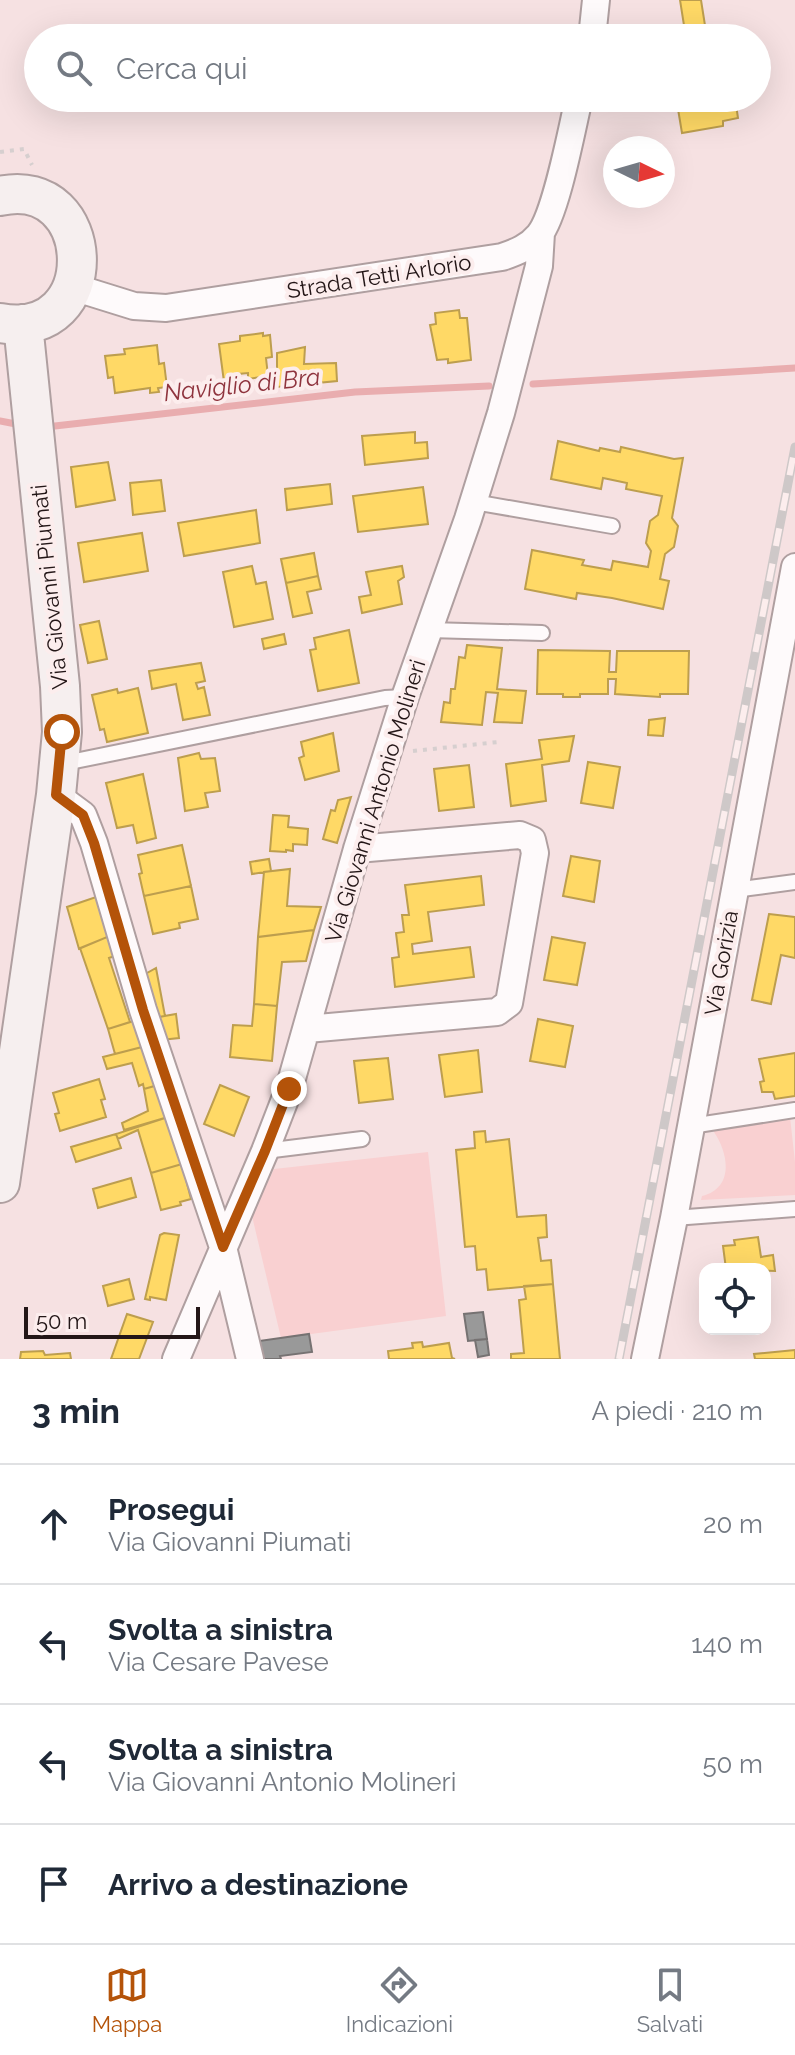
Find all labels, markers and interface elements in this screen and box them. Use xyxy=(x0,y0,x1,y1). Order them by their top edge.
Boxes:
search box xyxy=(24,24,771,112)
icon: search xyxy=(52,46,96,90)
text: Cerca qui xyxy=(116,51,248,86)
north arrow xyxy=(603,136,675,208)
street label: Strada Tetti Arlorio xyxy=(285,249,473,303)
water label: Naviglio di Bra xyxy=(162,362,322,407)
street label: Via Giovanni Piumati xyxy=(25,483,73,691)
street label: Via Giovanni Antonio Molineri xyxy=(319,656,431,946)
route start xyxy=(44,714,80,750)
street label: Via Gorizia xyxy=(699,908,743,1018)
route end xyxy=(271,1071,307,1107)
map controls xyxy=(699,1263,771,1335)
button: locate xyxy=(699,1263,771,1335)
scale bar xyxy=(24,1303,200,1339)
text: 50 m xyxy=(36,1308,87,1334)
text: 3 min xyxy=(32,1391,120,1431)
text: A piedi · 210 m xyxy=(592,1396,763,1426)
text: Prosegui xyxy=(108,1492,234,1527)
icon: ahead xyxy=(32,1502,76,1546)
text: 20 m xyxy=(703,1509,763,1539)
text: Via Giovanni Piumati xyxy=(108,1527,351,1557)
text: Svolta a sinistra xyxy=(108,1612,333,1647)
icon: left xyxy=(32,1622,76,1666)
text: 140 m xyxy=(691,1629,763,1659)
text: Via Cesare Pavese xyxy=(108,1647,329,1677)
text: Svolta a sinistra xyxy=(108,1732,333,1767)
icon: left xyxy=(32,1742,76,1786)
text: 50 m xyxy=(702,1749,763,1779)
text: Via Giovanni Antonio Molineri xyxy=(108,1767,456,1797)
icon: arrive xyxy=(32,1862,76,1906)
text: Arrivo a destinazione xyxy=(108,1867,408,1902)
tab: Mappa xyxy=(92,1963,162,2037)
tab: Indicazioni xyxy=(346,1963,453,2037)
tab: Salvati xyxy=(637,1963,703,2037)

